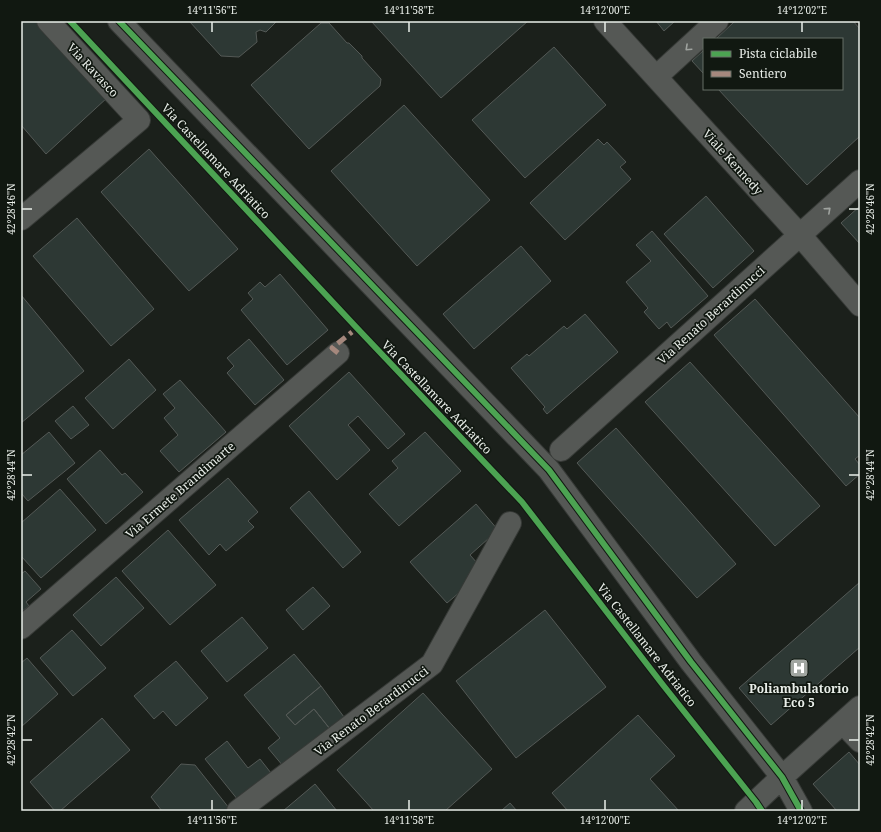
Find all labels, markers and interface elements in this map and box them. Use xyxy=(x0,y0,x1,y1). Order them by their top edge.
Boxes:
text: 14°11'56"E xyxy=(187,3,237,17)
text: 14°11'58"E xyxy=(384,3,434,17)
text: 14°12'00"E xyxy=(580,3,630,17)
text: 14°12'02"E xyxy=(777,3,827,17)
legend xyxy=(703,38,843,90)
street label: Via Ravasco xyxy=(63,39,123,101)
one-way arrow xyxy=(685,43,693,50)
text: Pista ciclabile xyxy=(739,45,817,62)
text: Sentiero xyxy=(739,65,787,82)
street label: Via Castellamare Adriatico xyxy=(158,100,274,223)
street label: Viale Kennedy xyxy=(699,126,767,199)
text: 42°28'46"N xyxy=(4,183,18,235)
text: 42°28'46"N xyxy=(863,183,877,235)
one-way arrow xyxy=(824,207,831,214)
street label: Via Renato Berardinucci xyxy=(654,262,769,368)
street label: Via Castellamare Adriatico xyxy=(378,336,496,458)
street label: Via Ermete Brandimarte xyxy=(122,438,238,542)
text: 42°28'44"N xyxy=(4,449,18,501)
text: 42°28'44"N xyxy=(863,449,877,501)
street label: Via Castellamare Adriatico xyxy=(593,580,701,710)
hospital icon: Poliambulatorio Eco 5 xyxy=(788,657,810,679)
street label: Via Renato Berardinucci xyxy=(310,662,432,760)
place label: Poliambulatorio Eco 5 xyxy=(749,680,849,711)
text: 42°28'42"N xyxy=(4,714,18,766)
text: 42°28'42"N xyxy=(863,714,877,766)
text: 14°11'56"E xyxy=(187,813,237,827)
text: 14°11'58"E xyxy=(384,813,434,827)
text: 14°12'00"E xyxy=(580,813,630,827)
text: 14°12'02"E xyxy=(777,813,827,827)

